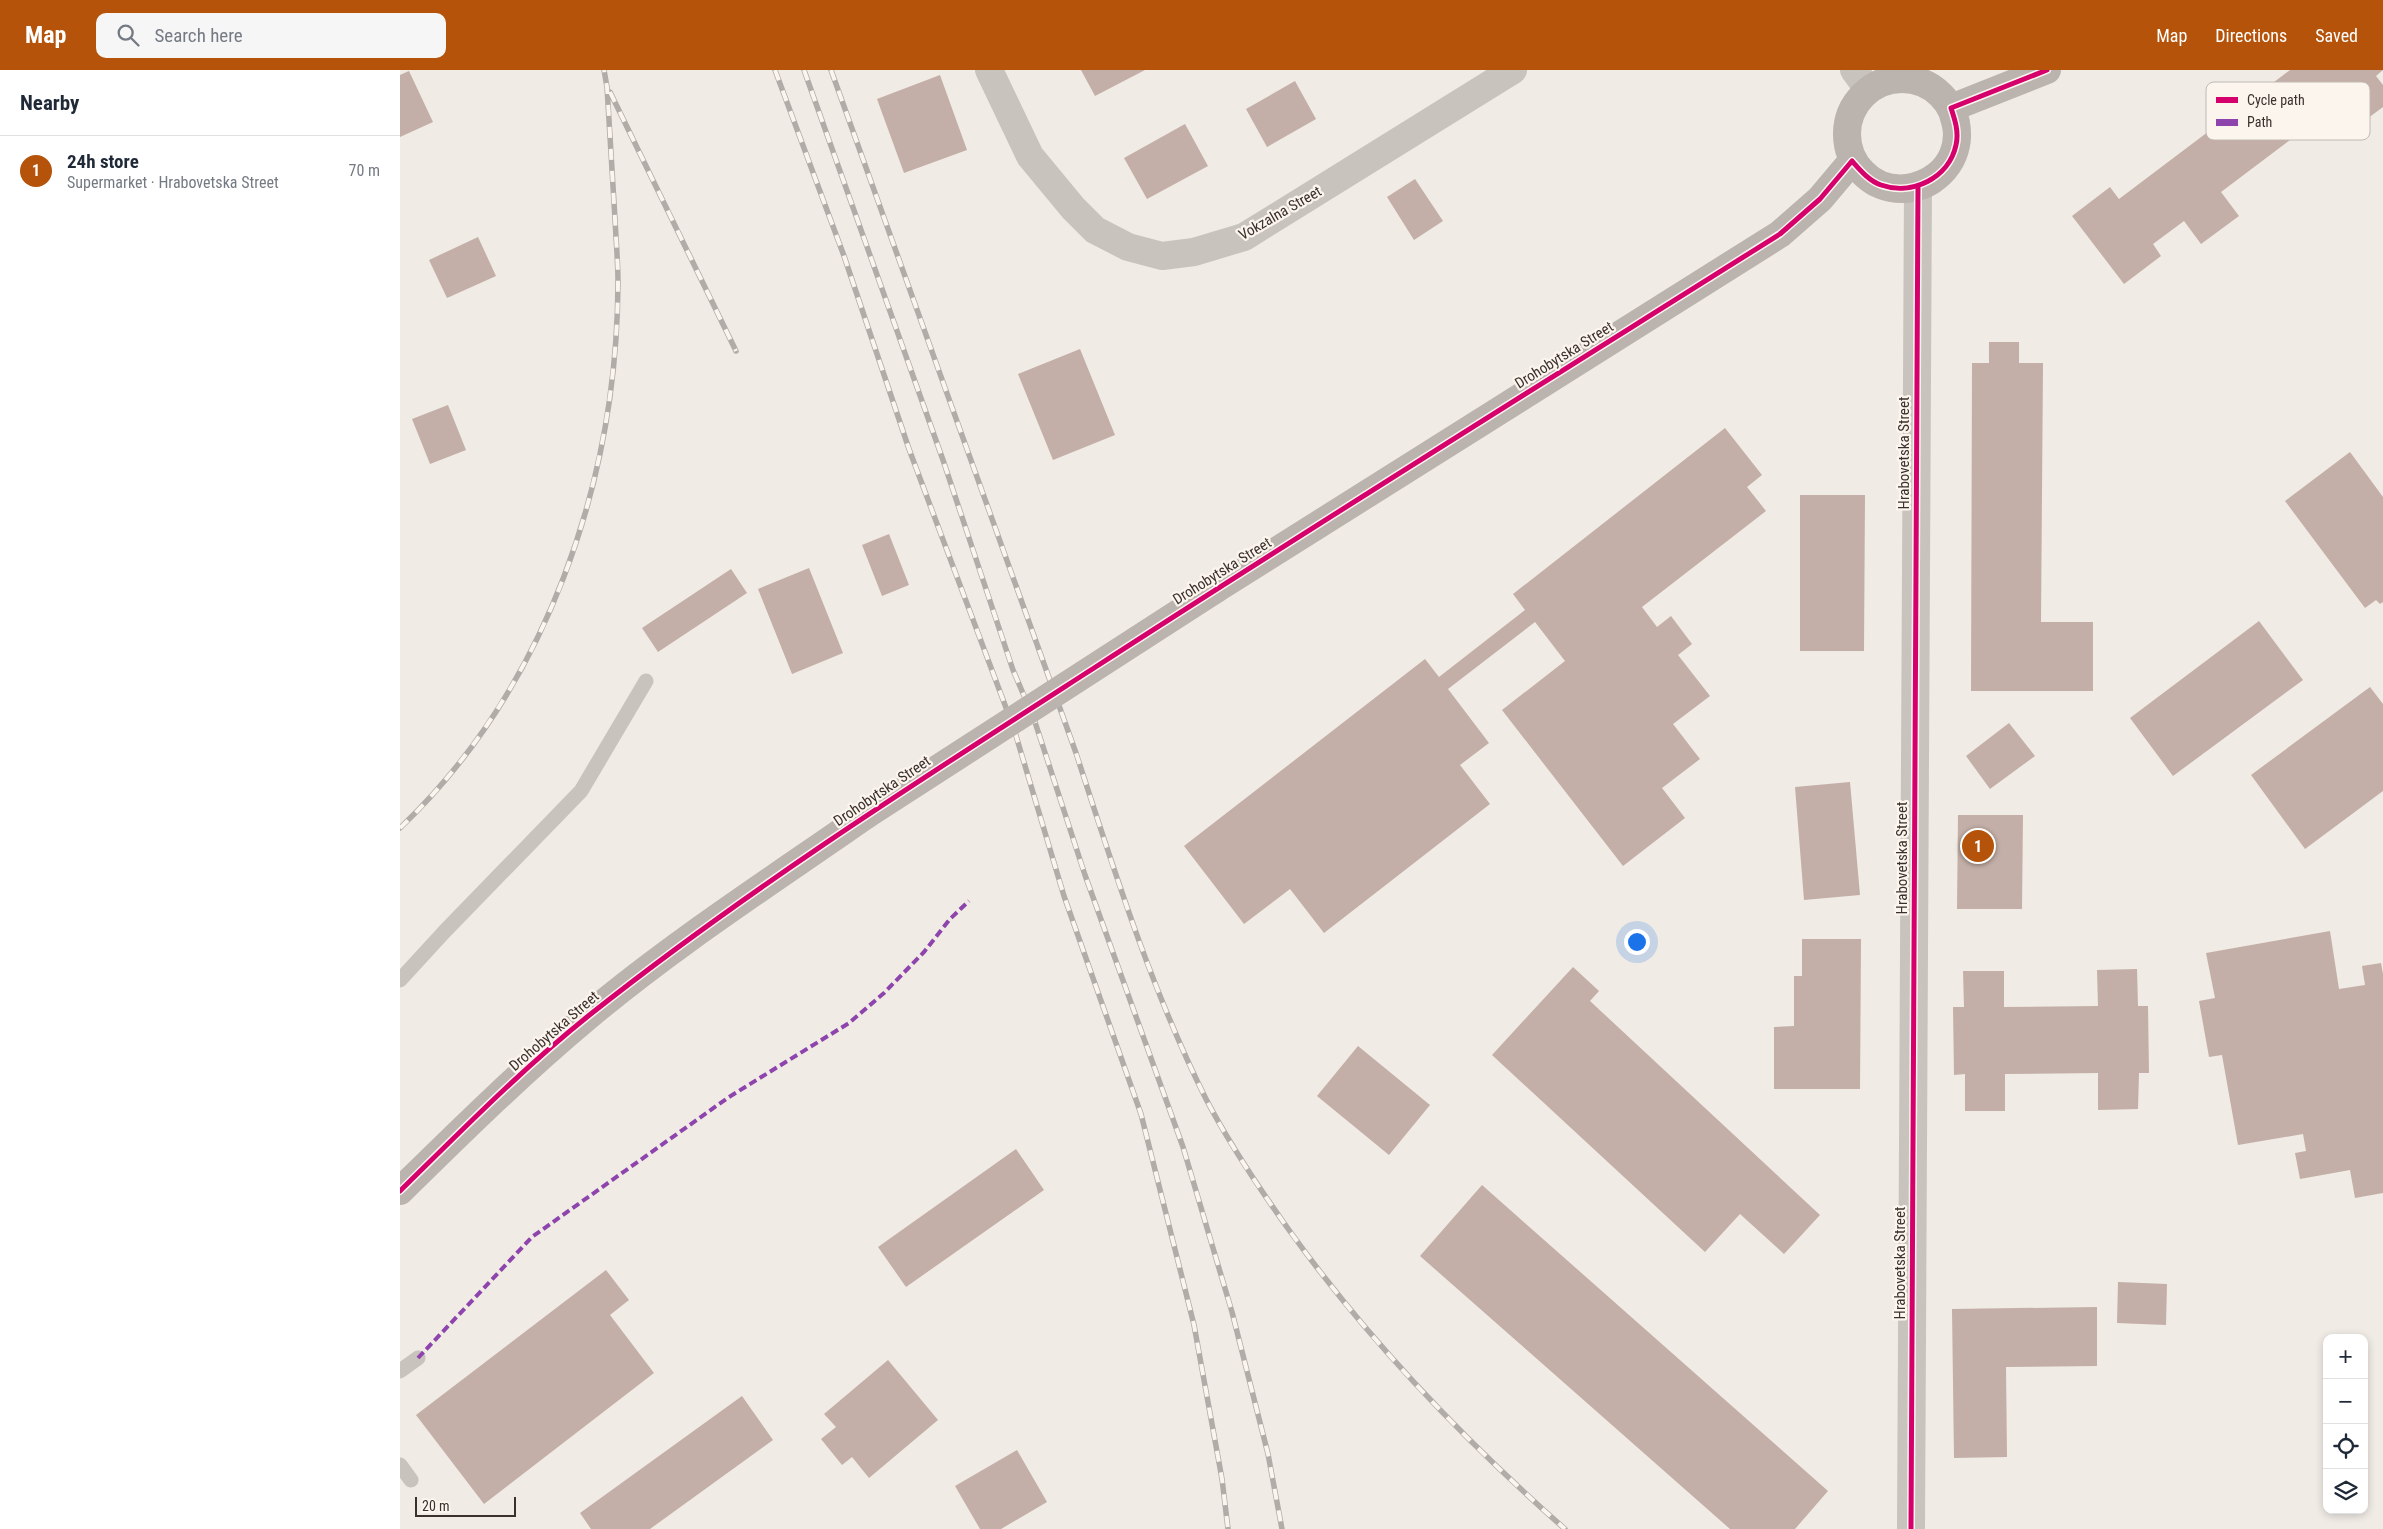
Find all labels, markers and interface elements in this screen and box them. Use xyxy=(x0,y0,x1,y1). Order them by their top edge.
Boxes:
search box xyxy=(96,13,446,58)
text: Map xyxy=(25,21,66,49)
icon: search xyxy=(114,21,142,49)
text: Search here xyxy=(154,24,243,47)
text: Map xyxy=(2156,25,2187,46)
text: Directions xyxy=(2215,25,2287,46)
text: Saved xyxy=(2315,25,2358,46)
legend xyxy=(2206,82,2370,140)
text: Nearby xyxy=(20,91,79,115)
text: Cycle path xyxy=(2247,92,2305,108)
text: Path xyxy=(2247,114,2272,130)
text: 24h store xyxy=(67,150,139,173)
text: 1 xyxy=(32,161,40,180)
text: 70 m xyxy=(348,161,380,180)
text: Supermarket · Hrabovetska Street xyxy=(67,173,279,192)
street label: Vokzalna Street xyxy=(1235,182,1325,244)
street label: Drohobytska Street xyxy=(1511,318,1617,392)
street label: Hrabovetska Street xyxy=(1895,397,1913,509)
street label: Drohobytska Street xyxy=(1169,534,1275,608)
street label: Drohobytska Street xyxy=(830,752,934,830)
street label: Hrabovetska Street xyxy=(1893,802,1911,914)
pin: 1 xyxy=(1962,827,1994,865)
your location xyxy=(1624,929,1650,955)
street label: Drohobytska Street xyxy=(506,987,602,1075)
street label: Hrabovetska Street xyxy=(1891,1207,1909,1319)
map controls xyxy=(2323,1334,2368,1514)
button: + xyxy=(2323,1334,2368,1379)
button: − xyxy=(2323,1379,2368,1424)
button: locate xyxy=(2323,1424,2368,1469)
button: layers xyxy=(2323,1469,2368,1514)
scale bar xyxy=(415,1494,516,1517)
text: 20 m xyxy=(422,1498,450,1514)

